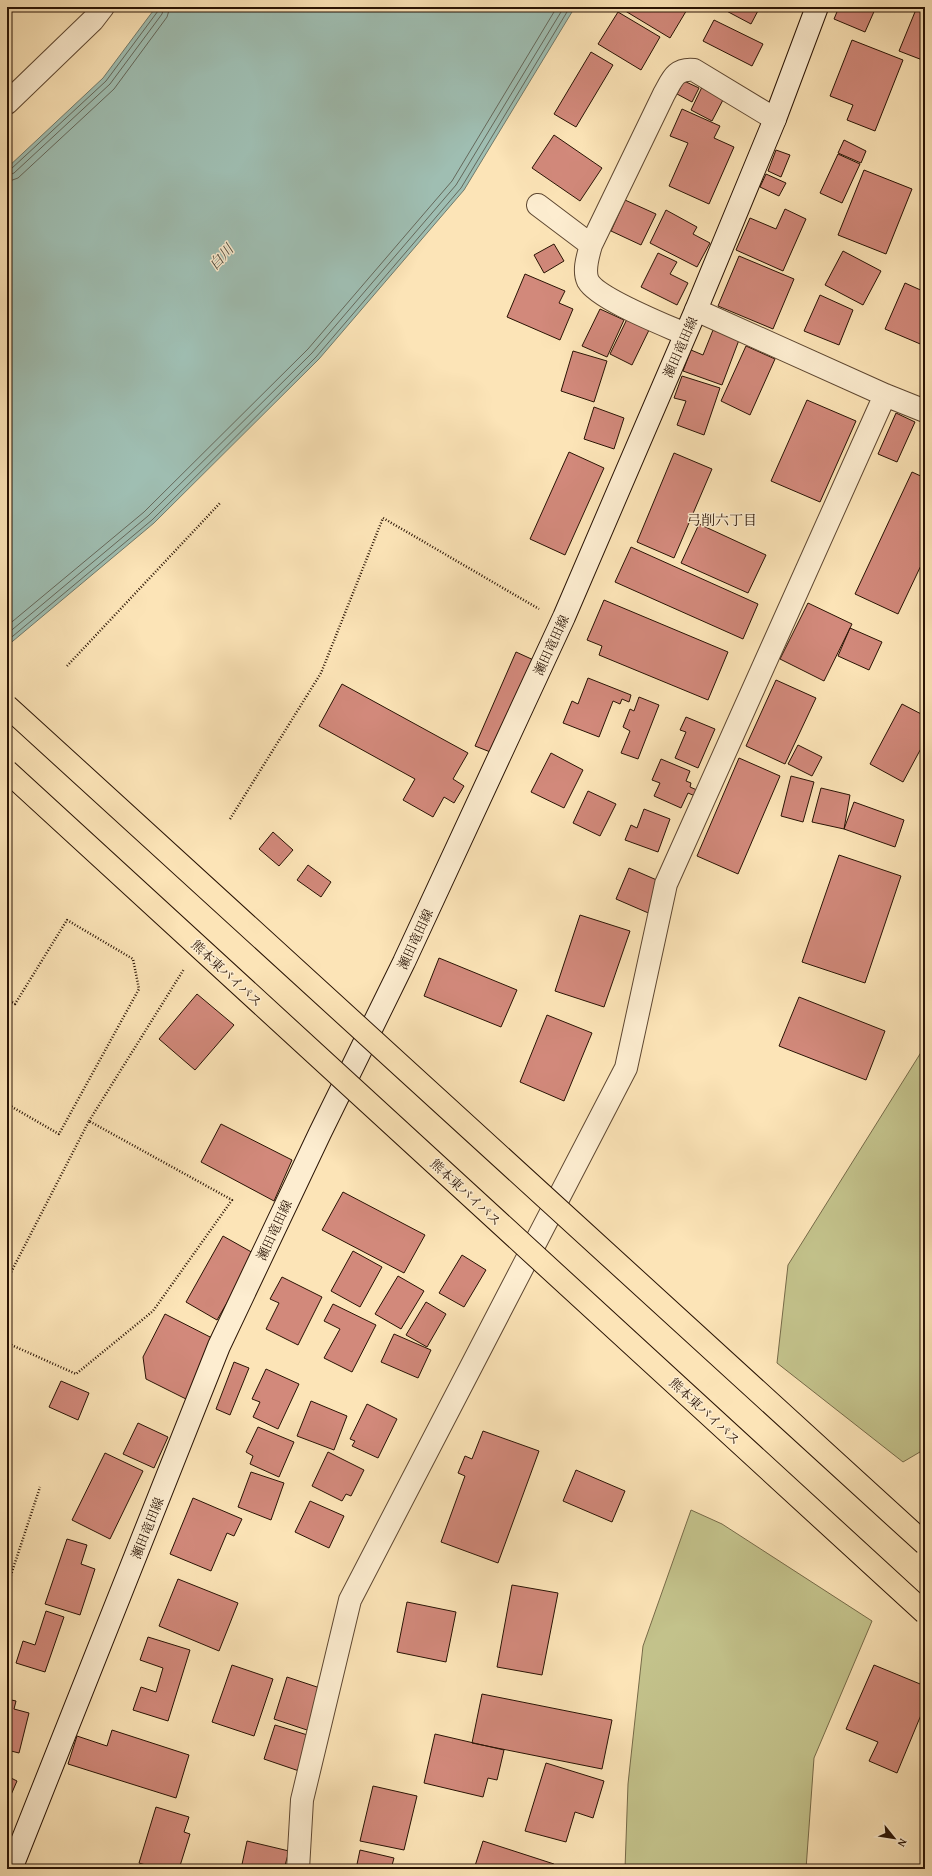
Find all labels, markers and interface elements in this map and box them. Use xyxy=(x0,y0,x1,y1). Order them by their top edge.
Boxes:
water label: 白川 xyxy=(204,238,239,274)
street label: 瀬田竜田線 xyxy=(659,314,702,381)
district label: 弓削六丁目 xyxy=(687,510,757,530)
street label: 瀬田竜田線 xyxy=(529,612,574,679)
street label: 瀬田竜田線 xyxy=(393,906,438,973)
street label: 熊本東バイパス xyxy=(187,935,266,1011)
street label: 熊本東バイパス xyxy=(426,1154,505,1230)
street label: 瀬田竜田線 xyxy=(252,1197,297,1264)
street label: 熊本東バイパス xyxy=(665,1373,744,1449)
street label: 瀬田竜田線 xyxy=(126,1494,168,1562)
north arrow xyxy=(874,1818,914,1858)
text: N xyxy=(894,1836,911,1851)

